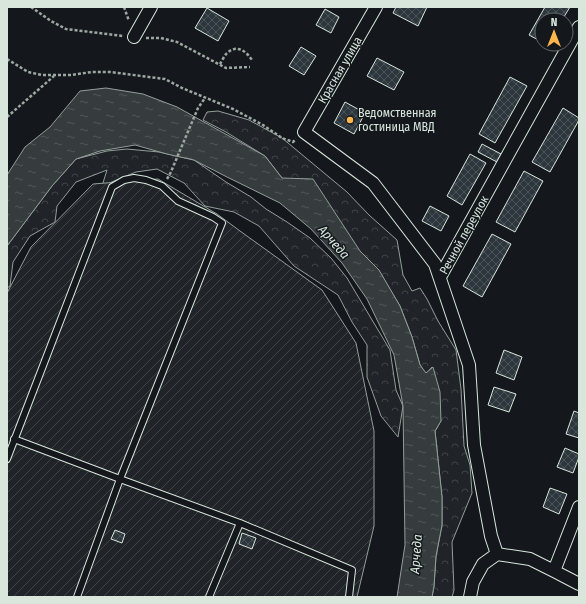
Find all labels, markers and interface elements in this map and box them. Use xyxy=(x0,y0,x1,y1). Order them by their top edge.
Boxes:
north arrow xyxy=(534,12,574,52)
text: N xyxy=(551,16,557,29)
street label: Красная улица xyxy=(315,34,365,106)
place label: Ведомственная гостиница МВД xyxy=(358,106,437,134)
marker: Ведомственная гостиница МВД xyxy=(345,115,355,125)
street label: Речной переулок xyxy=(437,193,492,277)
water label: Арчеда xyxy=(315,221,353,262)
water label: Арчеда xyxy=(407,533,425,575)

